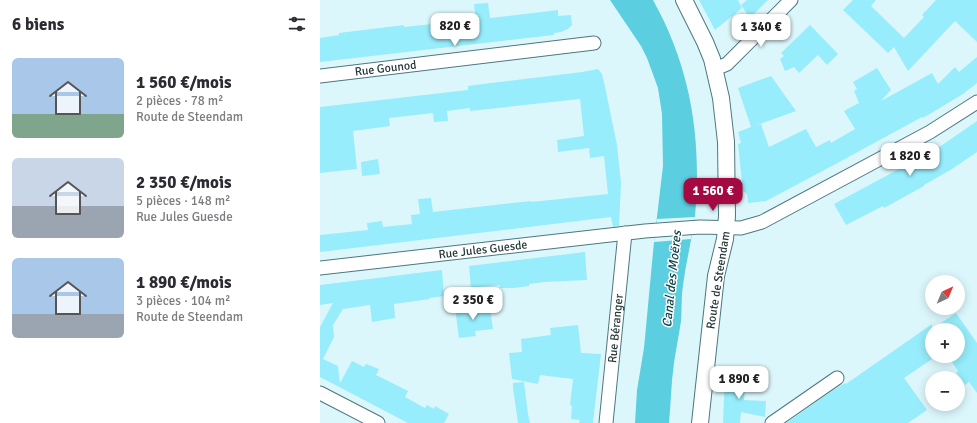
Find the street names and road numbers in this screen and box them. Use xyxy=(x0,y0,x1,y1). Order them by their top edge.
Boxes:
street label: Rue Gounod xyxy=(354,57,417,80)
street label: Route de Steendam xyxy=(703,230,734,330)
street label: Rue Jules Guesde xyxy=(438,237,528,262)
street label: Rue Béranger xyxy=(605,293,627,364)

